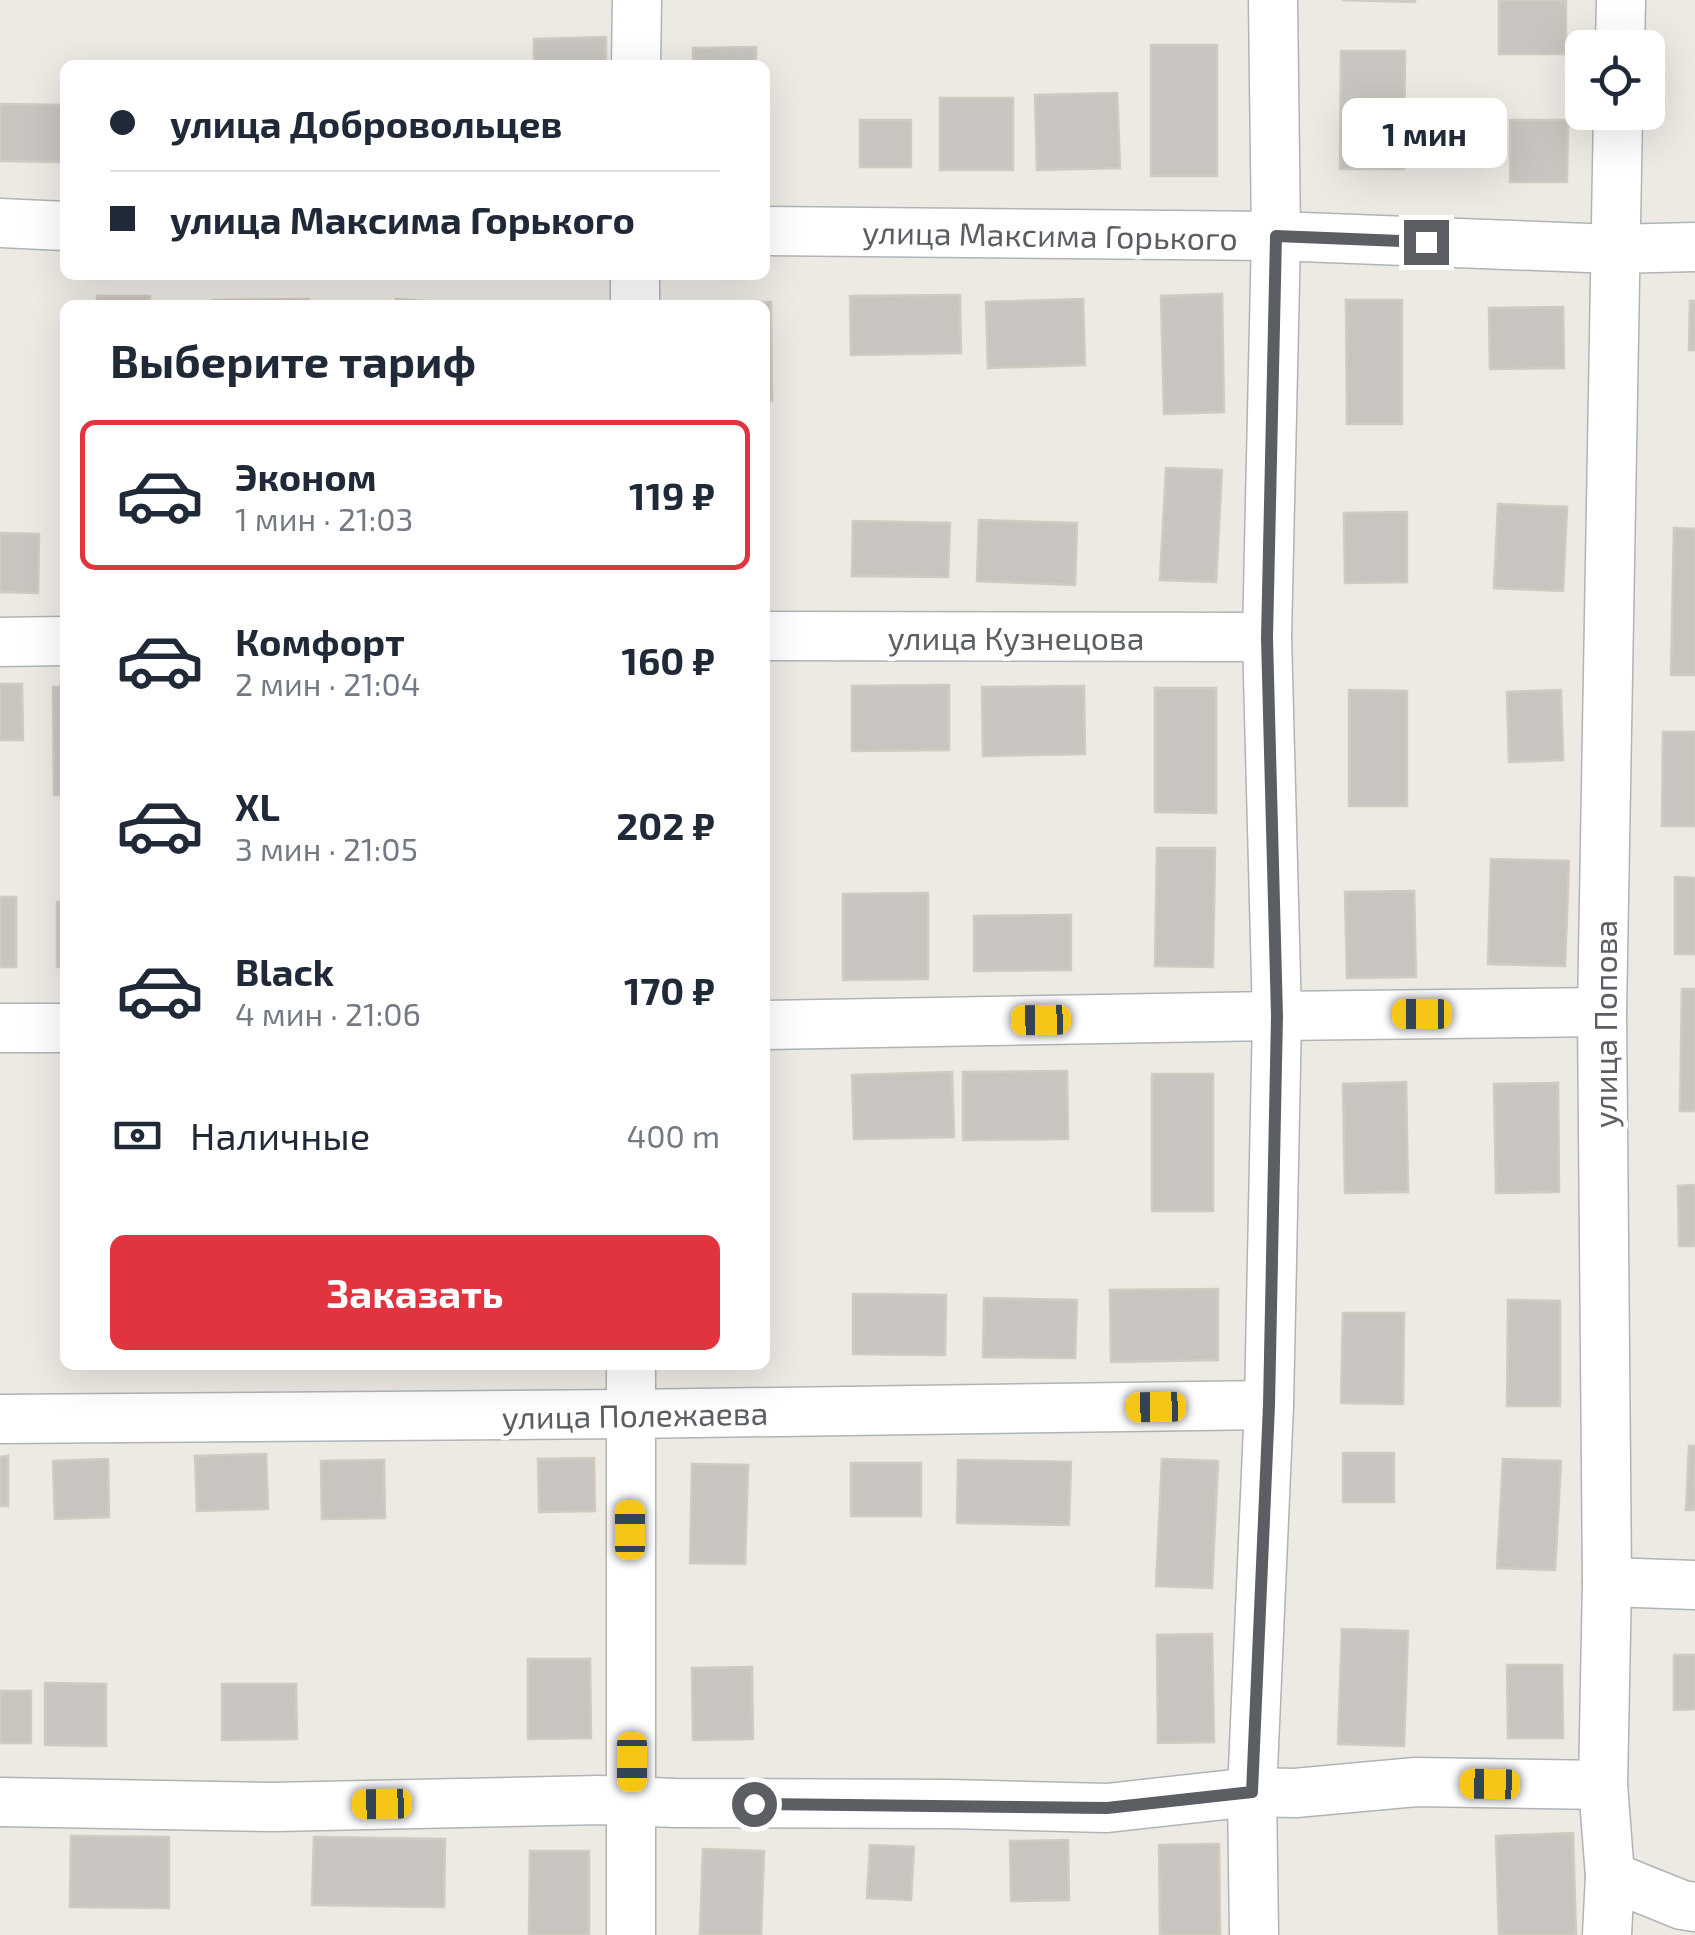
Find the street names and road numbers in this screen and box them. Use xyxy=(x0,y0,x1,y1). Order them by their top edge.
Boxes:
street label: улица Максима Горького xyxy=(862,212,1238,257)
street label: улица Кузнецова xyxy=(888,618,1144,657)
street label: улица Попова xyxy=(1585,920,1624,1128)
street label: улица Полежаева xyxy=(501,1393,769,1436)

